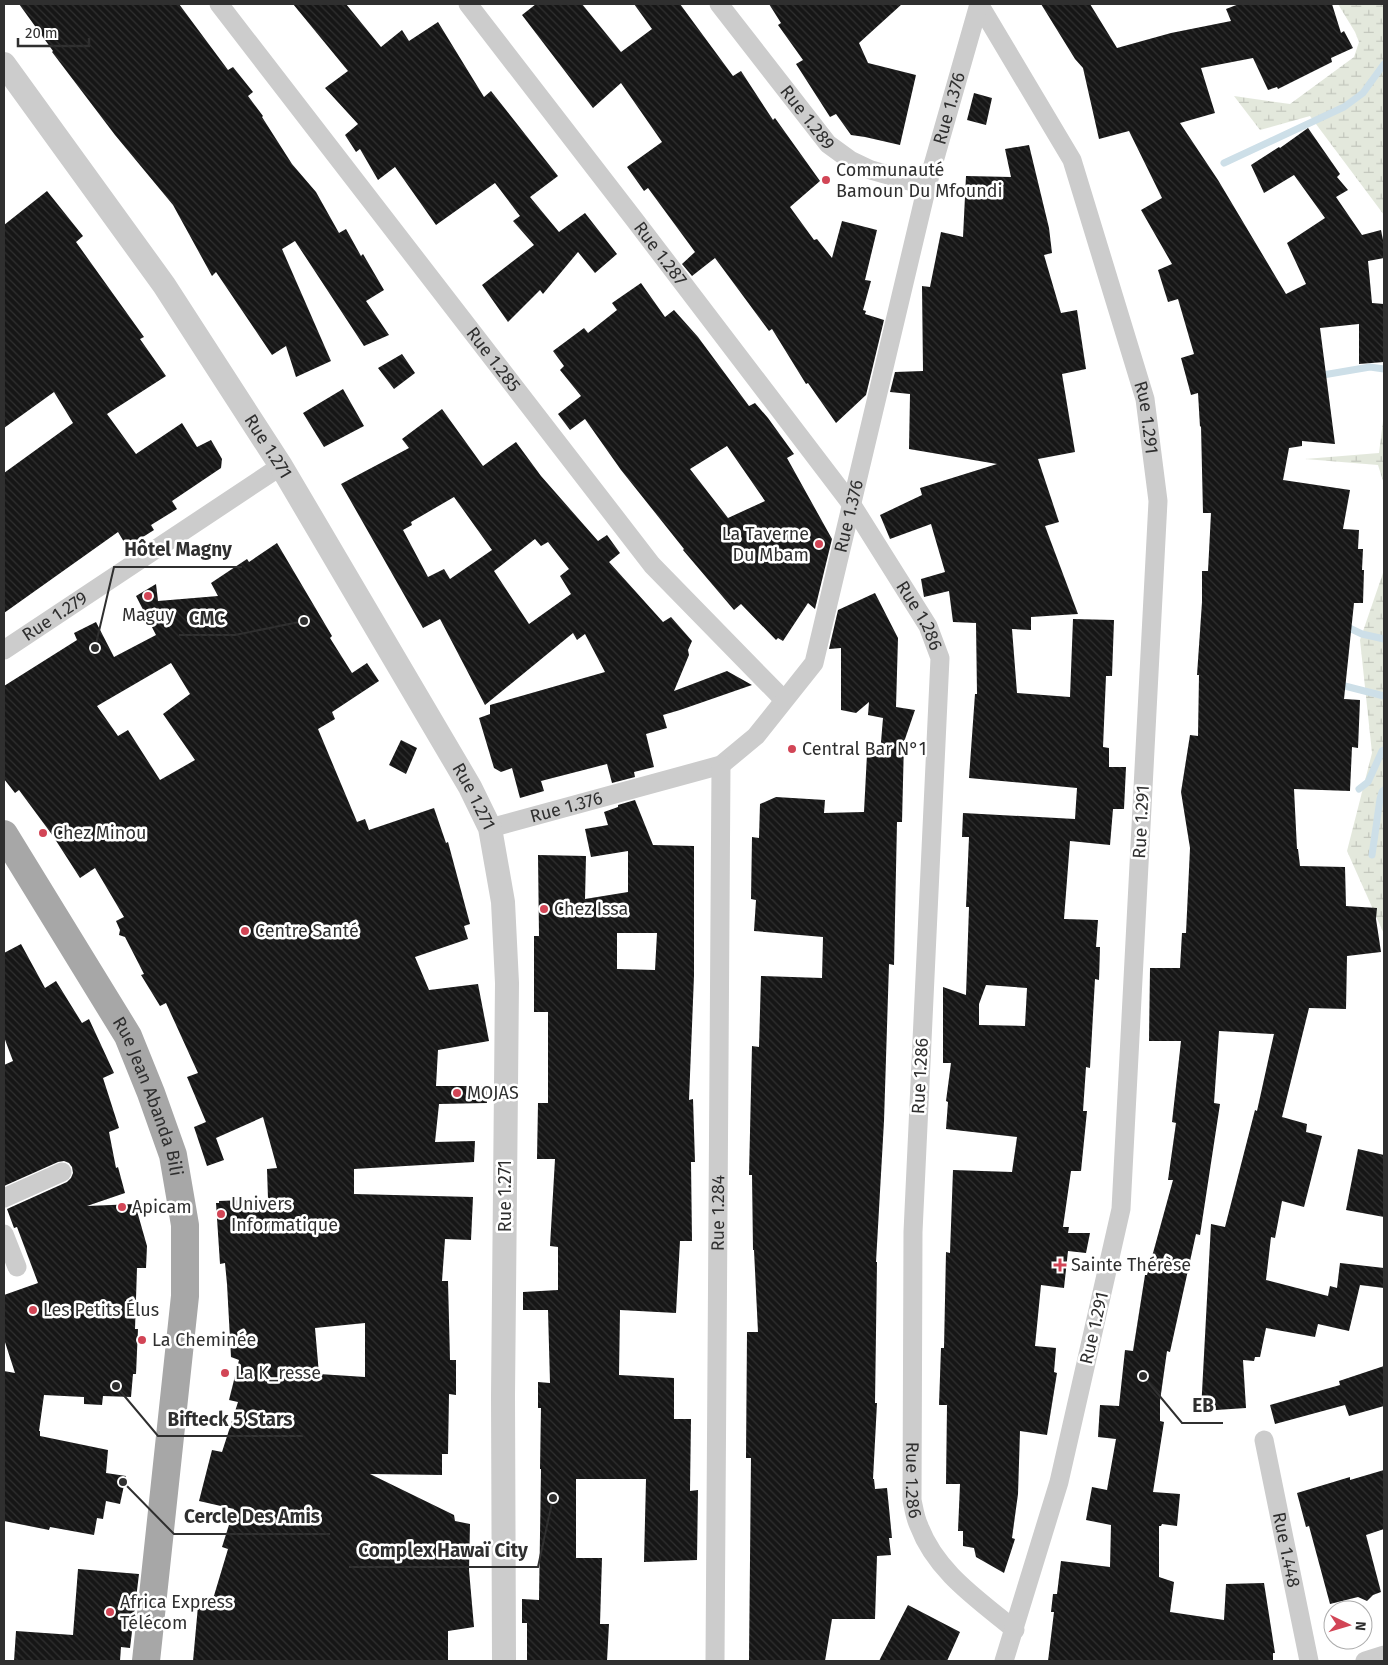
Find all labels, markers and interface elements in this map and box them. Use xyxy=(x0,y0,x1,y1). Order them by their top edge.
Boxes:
scale bar xyxy=(18,15,89,47)
text: 20 m xyxy=(25,24,58,42)
street label: Rue 1.376 xyxy=(928,70,970,147)
street label: Rue 1.289 xyxy=(775,81,840,154)
place label: Communauté Bamoun Du Mfoundi xyxy=(836,159,1003,202)
marker: Communauté Bamoun Du Mfoundi xyxy=(820,174,832,186)
street label: Rue 1.287 xyxy=(629,217,692,290)
street label: Rue 1.285 xyxy=(461,323,525,396)
street label: Rue 1.291 xyxy=(1129,378,1163,455)
street label: Rue 1.271 xyxy=(239,410,297,483)
street label: Rue 1.376 xyxy=(830,477,868,555)
place label: La Taverne Du Mbam xyxy=(722,523,809,566)
callout: Hôtel Magny xyxy=(114,533,242,567)
text: Hôtel Magny xyxy=(124,538,232,561)
marker: La Taverne Du Mbam xyxy=(813,538,825,550)
street label: Rue 1.286 xyxy=(891,577,947,653)
street label: Rue 1.279 xyxy=(18,587,92,646)
marker: Maguy xyxy=(142,590,154,602)
callout: CMC xyxy=(179,601,235,635)
place label: Maguy xyxy=(122,604,174,626)
text: CMC xyxy=(189,607,225,630)
place label: Central Bar N°1 xyxy=(802,738,927,760)
marker: Central Bar N°1 xyxy=(786,743,798,755)
street label: Rue 1.271 xyxy=(447,759,500,833)
street label: Rue 1.291 xyxy=(1128,785,1154,859)
street label: Rue 1.376 xyxy=(527,787,605,828)
place label: Chez Minou xyxy=(53,822,146,844)
marker: Chez Minou xyxy=(37,827,49,839)
place label: Chez Issa xyxy=(554,898,628,920)
marker: Chez Issa xyxy=(538,903,550,915)
place label: Centre Santé xyxy=(255,920,359,942)
marker: Centre Santé xyxy=(239,925,251,937)
street label: Rue Jean Abanda Bili xyxy=(108,1013,187,1178)
street label: Rue 1.286 xyxy=(907,1037,933,1115)
place label: MOJAS xyxy=(467,1082,519,1104)
marker: MOJAS xyxy=(451,1087,463,1099)
street label: Rue 1.271 xyxy=(494,1160,516,1232)
street label: Rue 1.284 xyxy=(707,1174,729,1251)
place label: Univers Informatique xyxy=(231,1193,338,1236)
place label: Apicam xyxy=(132,1196,192,1218)
marker: Apicam xyxy=(116,1201,128,1213)
marker: Univers Informatique xyxy=(215,1208,227,1220)
place label: Sainte Thérèse xyxy=(1071,1254,1191,1276)
marker: Sainte Thérèse xyxy=(1053,1258,1067,1272)
street label: Rue 1.291 xyxy=(1075,1290,1113,1366)
place label: Les Petits Élus xyxy=(43,1298,159,1321)
marker: Les Petits Élus xyxy=(27,1304,39,1316)
place label: La Cheminée xyxy=(152,1329,256,1351)
marker: La Cheminée xyxy=(136,1334,148,1346)
place label: La K_resse xyxy=(235,1362,321,1384)
marker: La K_resse xyxy=(219,1367,231,1379)
callout: EB xyxy=(1182,1389,1223,1423)
text: EB xyxy=(1192,1394,1214,1417)
callout: Bifteck 5 Stars xyxy=(158,1402,303,1436)
text: Bifteck 5 Stars xyxy=(167,1408,293,1431)
street label: Rue 1.286 xyxy=(901,1442,927,1520)
callout: Cercle Des Amis xyxy=(174,1500,330,1534)
text: Cercle Des Amis xyxy=(184,1505,320,1528)
street label: Rue 1.448 xyxy=(1268,1510,1305,1590)
callout: Complex Hawaï City xyxy=(349,1533,538,1567)
text: Complex Hawaï City xyxy=(358,1539,528,1562)
place label: Africa Express Télécom xyxy=(120,1591,233,1634)
north arrow xyxy=(1323,1600,1373,1650)
marker: Africa Express Télécom xyxy=(104,1606,116,1618)
text: N xyxy=(1352,1621,1369,1631)

